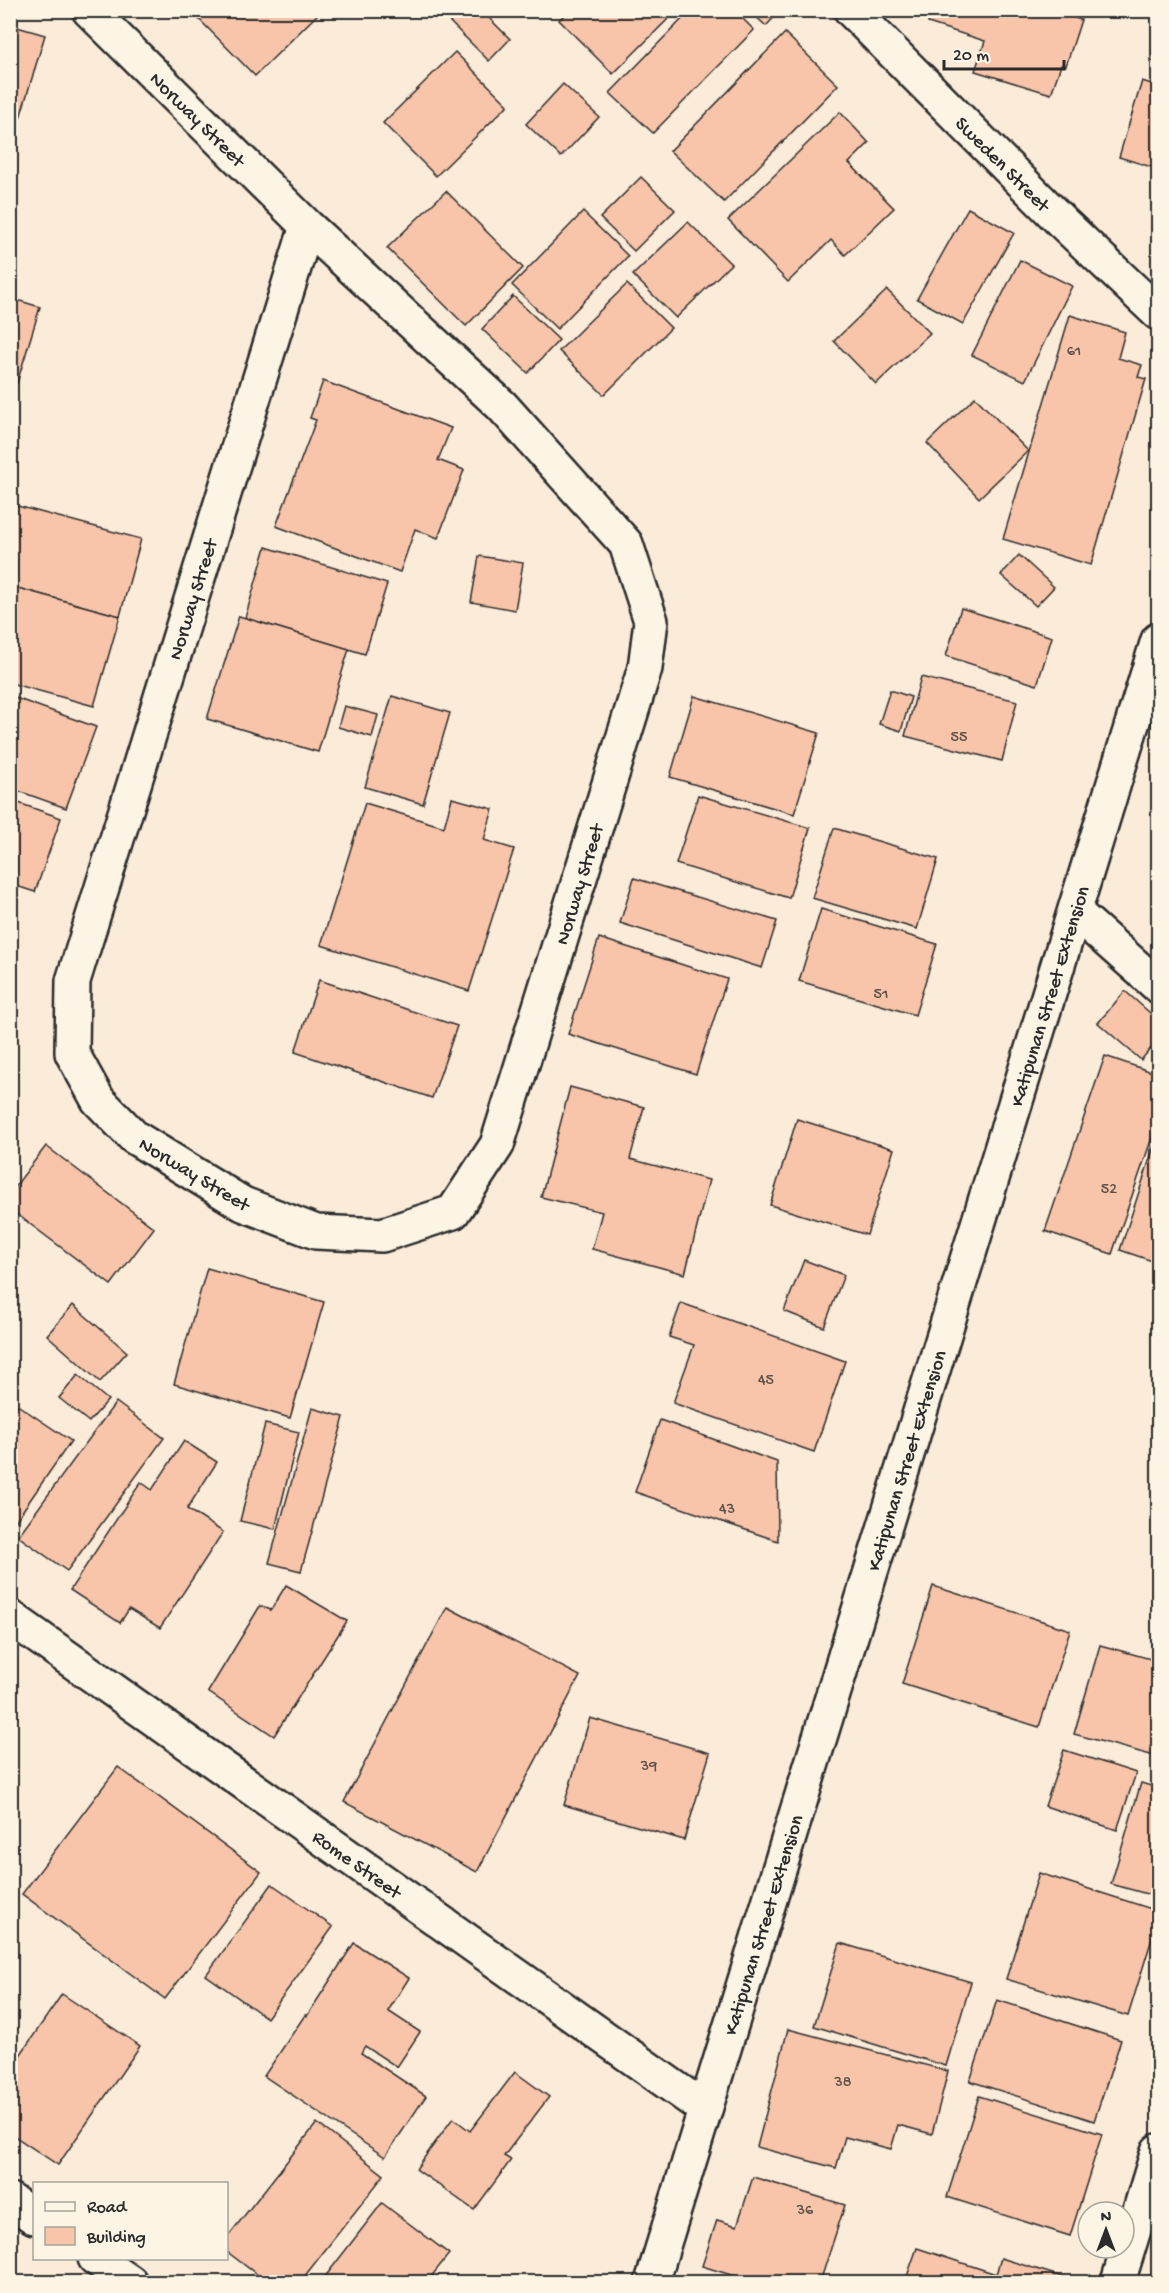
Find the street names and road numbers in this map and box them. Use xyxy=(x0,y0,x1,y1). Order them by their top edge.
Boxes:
street label: Norway Street xyxy=(143,69,250,174)
street label: Sweden Street xyxy=(949,113,1054,219)
street label: Norway Street xyxy=(165,535,225,663)
street label: Norway Street xyxy=(552,820,611,948)
street label: Katipunan Street Extension xyxy=(1007,883,1097,1110)
street label: Norway Street xyxy=(134,1134,254,1219)
street label: Katipunan Street Extension xyxy=(864,1348,954,1574)
street label: Katipunan Street Extension xyxy=(721,1812,810,2039)
street label: Rome Street xyxy=(307,1827,406,1906)

